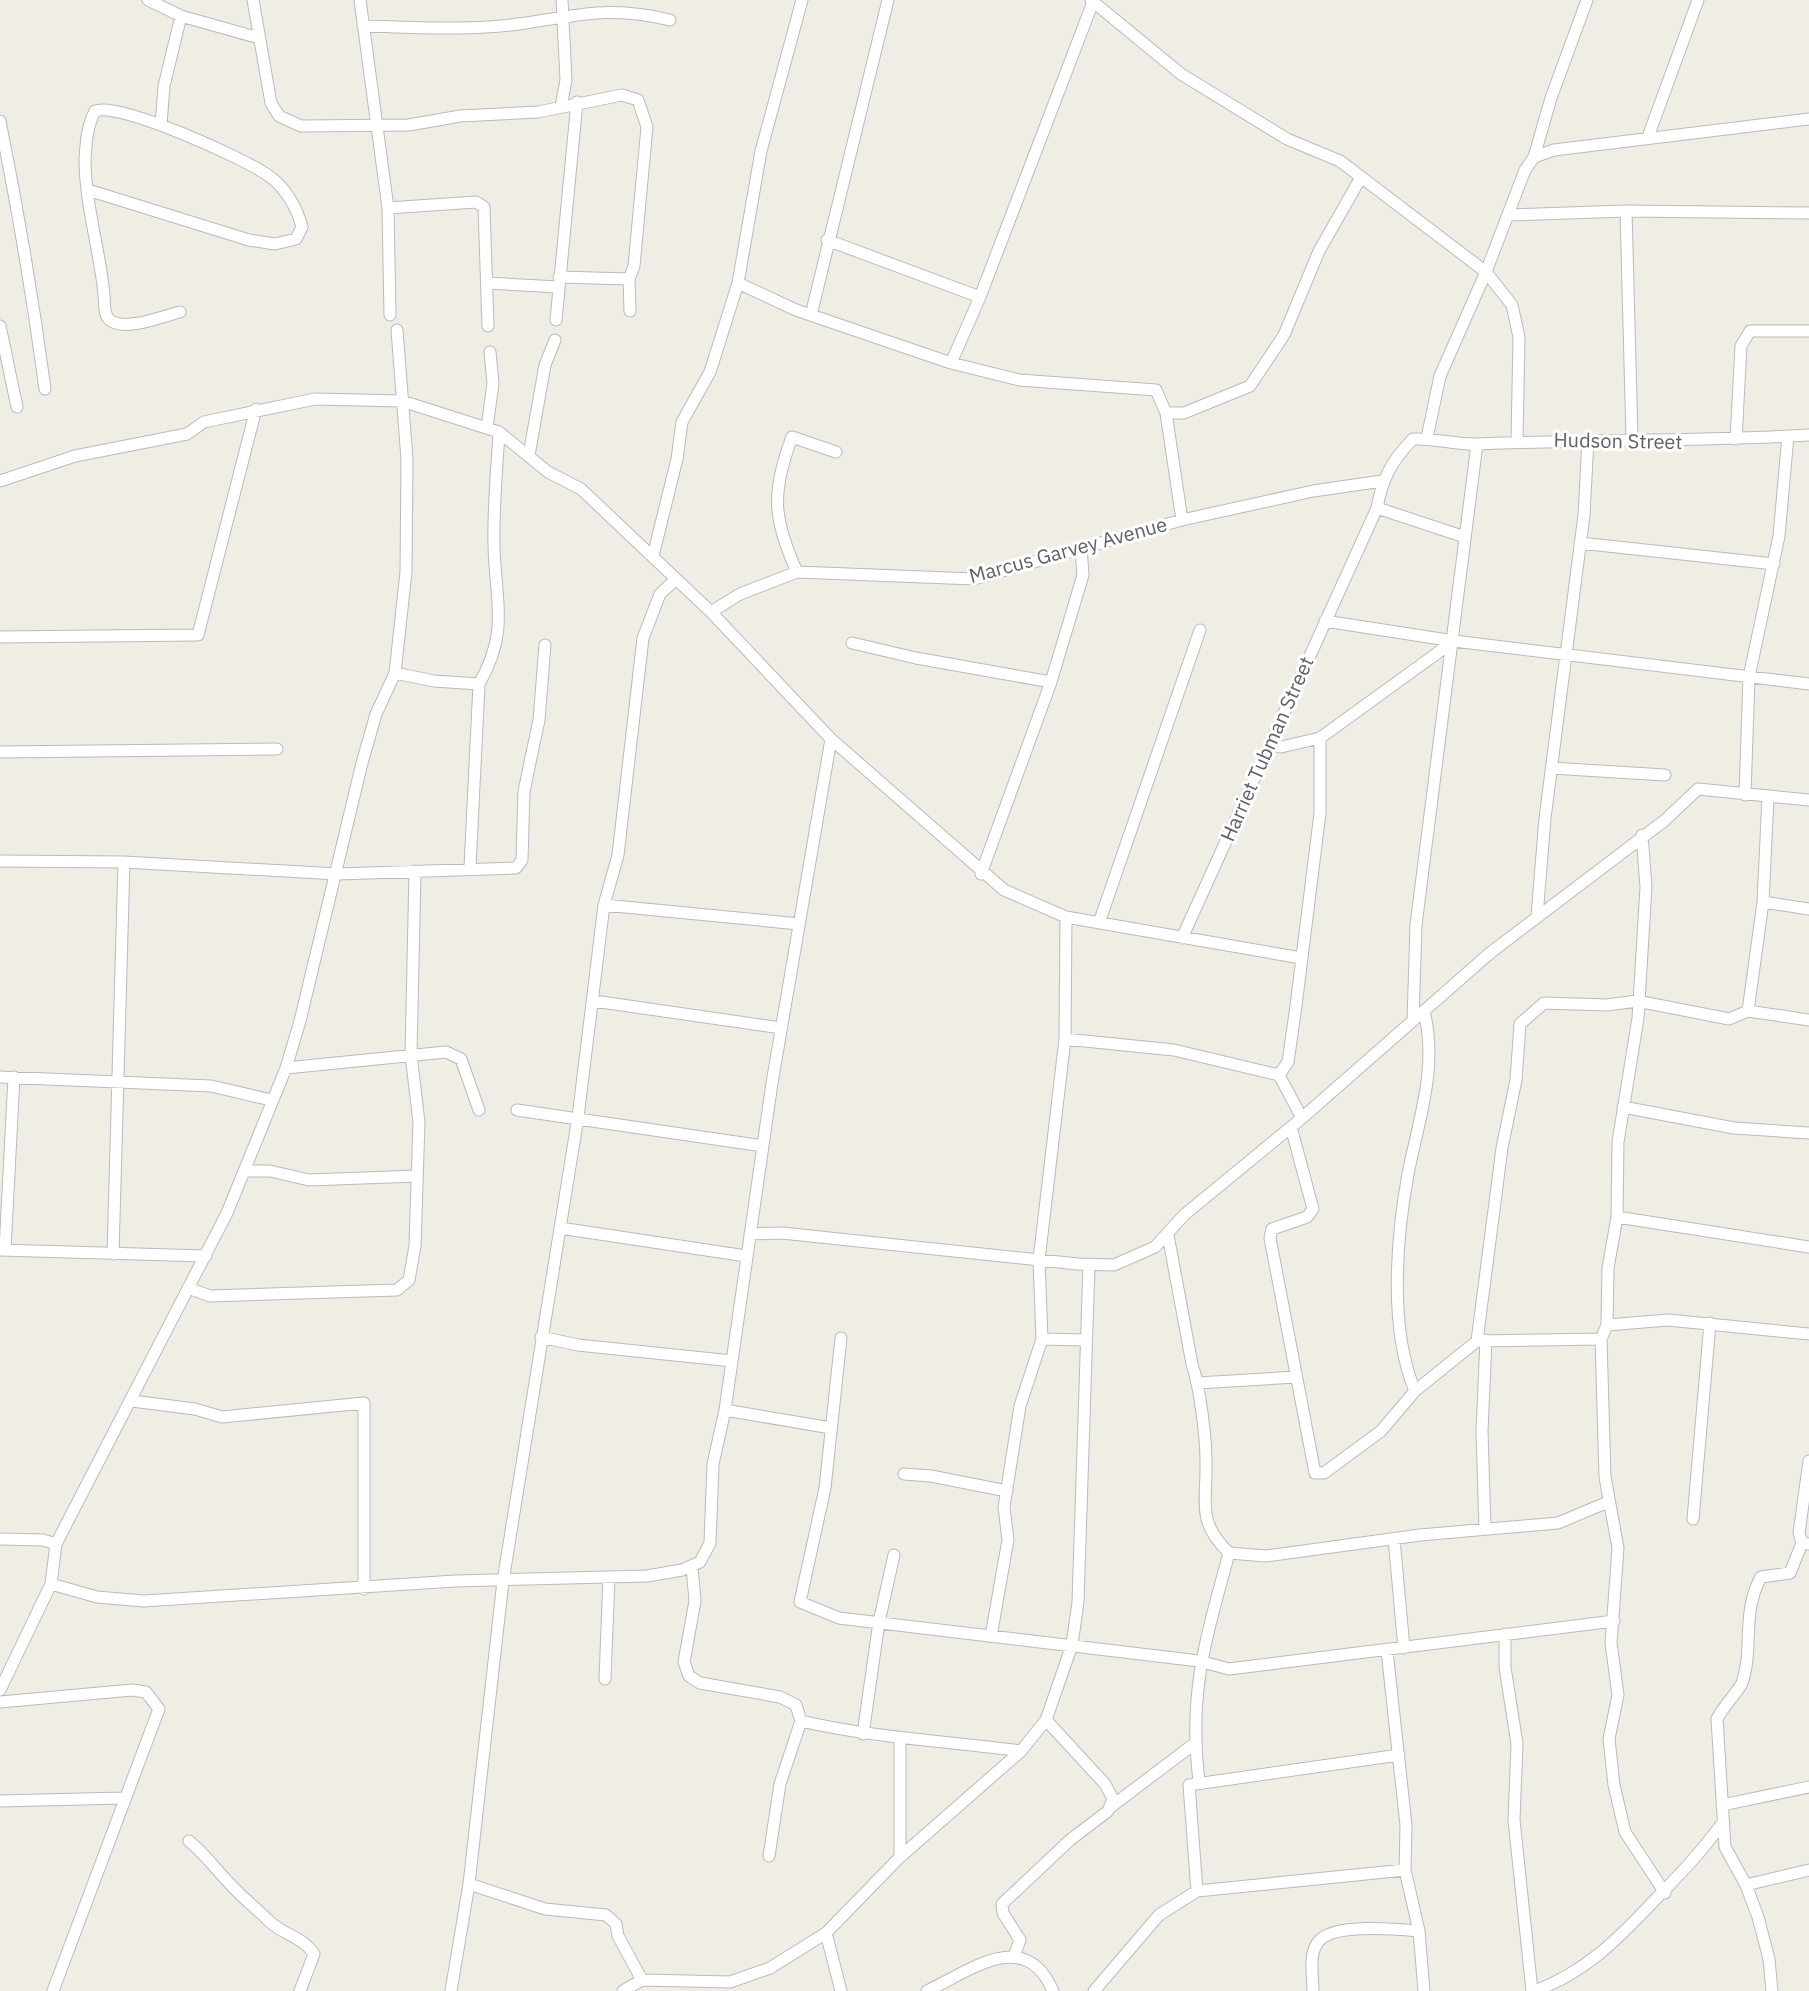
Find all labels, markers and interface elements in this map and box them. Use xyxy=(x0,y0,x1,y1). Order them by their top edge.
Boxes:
street label: Hudson Street xyxy=(1553,426,1683,455)
street label: Marcus Garvey Avenue xyxy=(966,510,1170,589)
street label: Harriet Tubman Street xyxy=(1214,652,1319,846)

